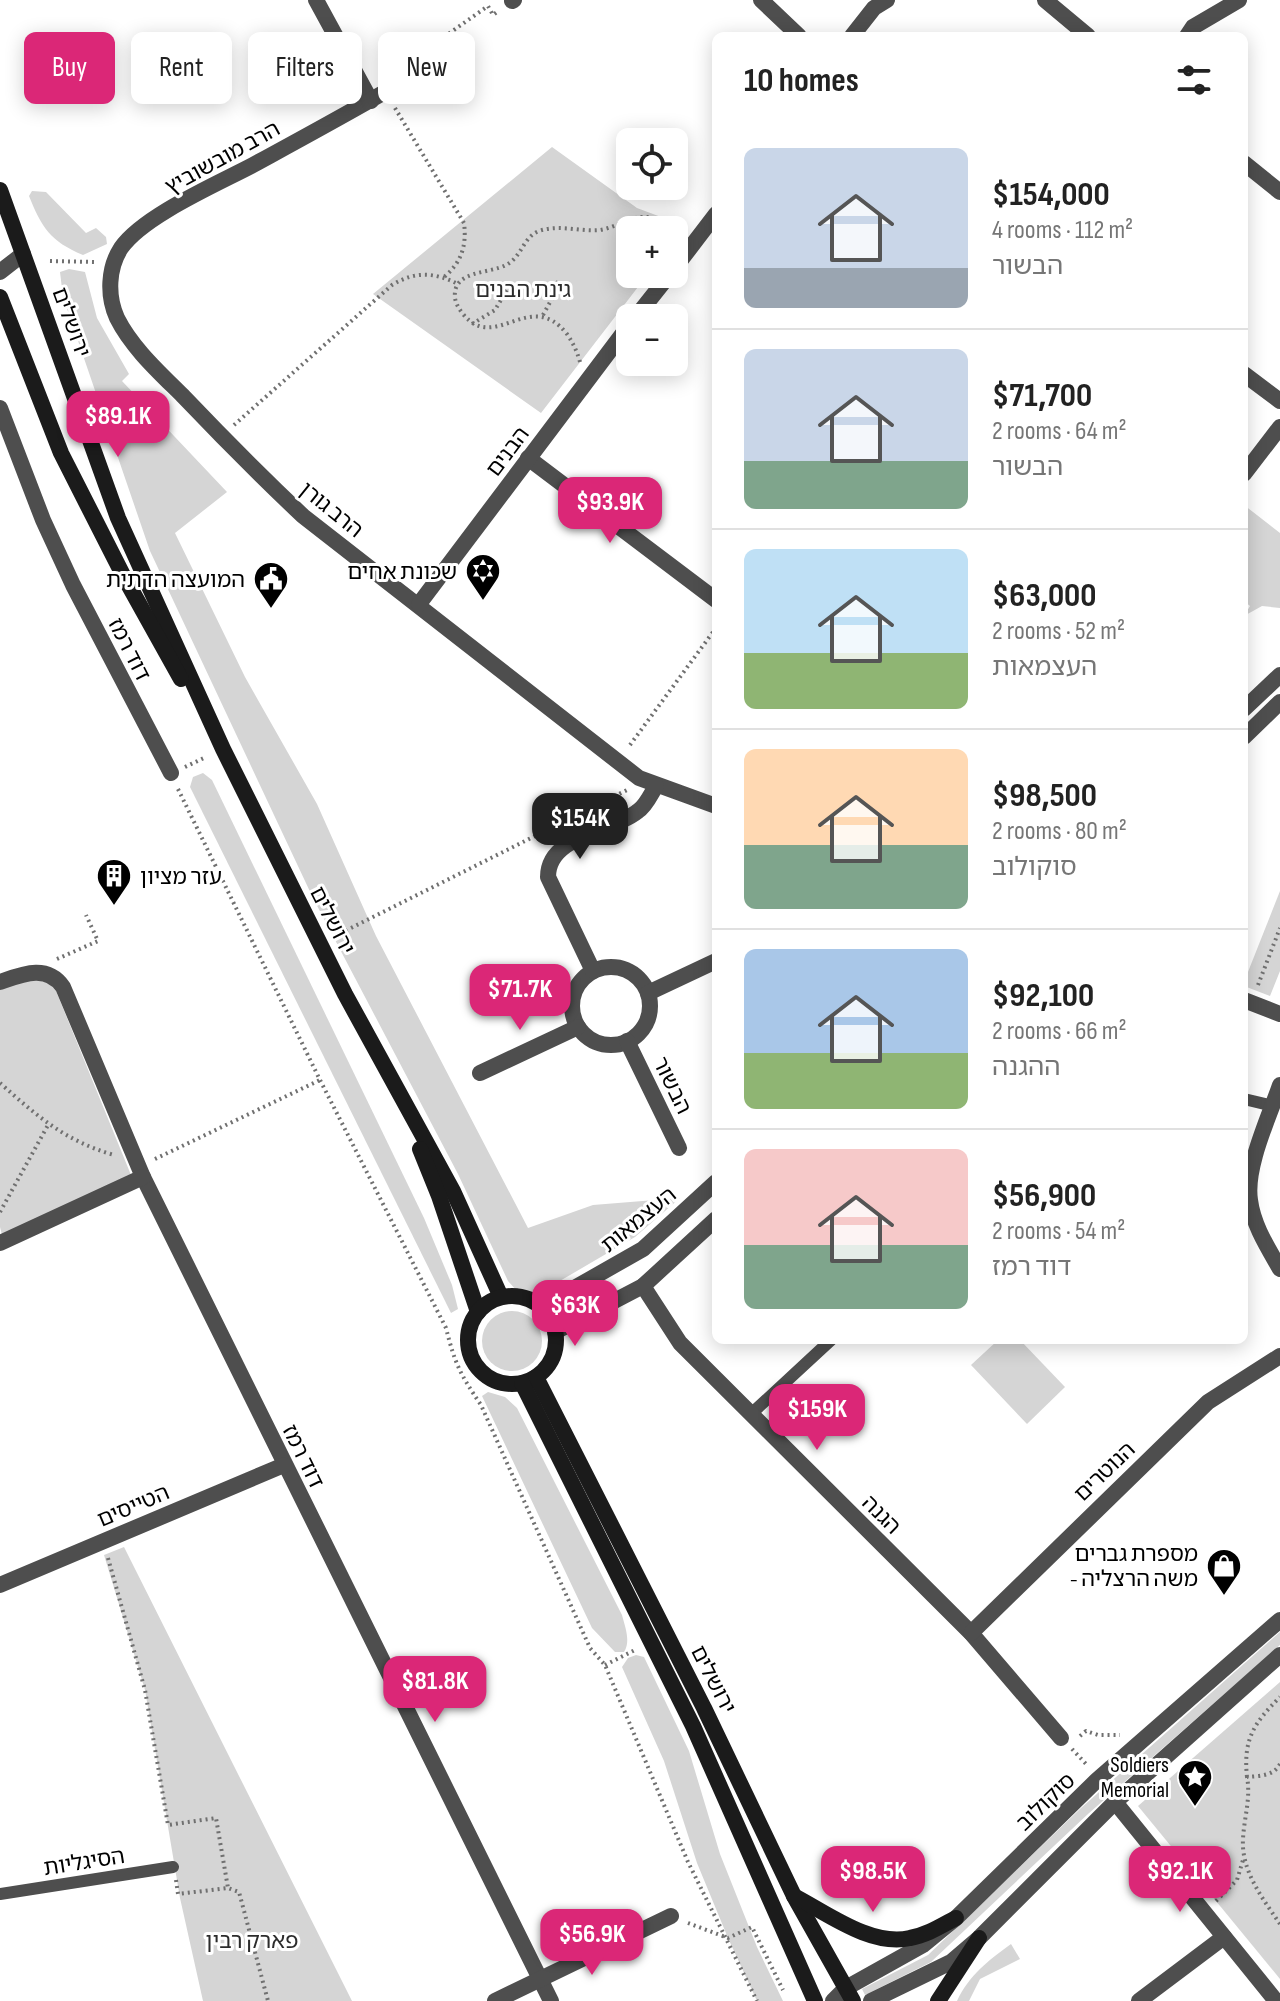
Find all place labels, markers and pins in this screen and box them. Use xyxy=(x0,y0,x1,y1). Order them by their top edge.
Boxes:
pin: $89.1K xyxy=(53,391,183,459)
pin: $93.9K xyxy=(545,477,675,545)
synagogue icon: שכונת אחים xyxy=(464,552,502,602)
place label: שכונת אחים xyxy=(347,559,457,586)
public building icon: המועצה הדתית xyxy=(252,560,290,610)
place label: המועצה הדתית xyxy=(106,567,245,594)
pin: $154K xyxy=(524,793,636,861)
building icon: עזר מציון xyxy=(95,857,133,907)
place label: עזר מציון xyxy=(140,864,222,891)
pin: $71.7K xyxy=(455,964,585,1032)
pin: $63K xyxy=(528,1280,622,1348)
pin: $159K xyxy=(761,1384,873,1452)
place label: מספרת גברים - משה הרצליה xyxy=(1070,1541,1198,1593)
shop icon: מספרת גברים - משה הרצליה xyxy=(1205,1547,1243,1597)
pin: $81.8K xyxy=(370,1656,500,1724)
place label: Soldiers Memorial xyxy=(1101,1752,1169,1804)
place icon: Soldiers Memorial xyxy=(1176,1758,1214,1808)
pin: $98.5K xyxy=(808,1846,938,1914)
pin: $92.1K xyxy=(1115,1846,1245,1914)
pin: $56.9K xyxy=(527,1909,657,1977)

